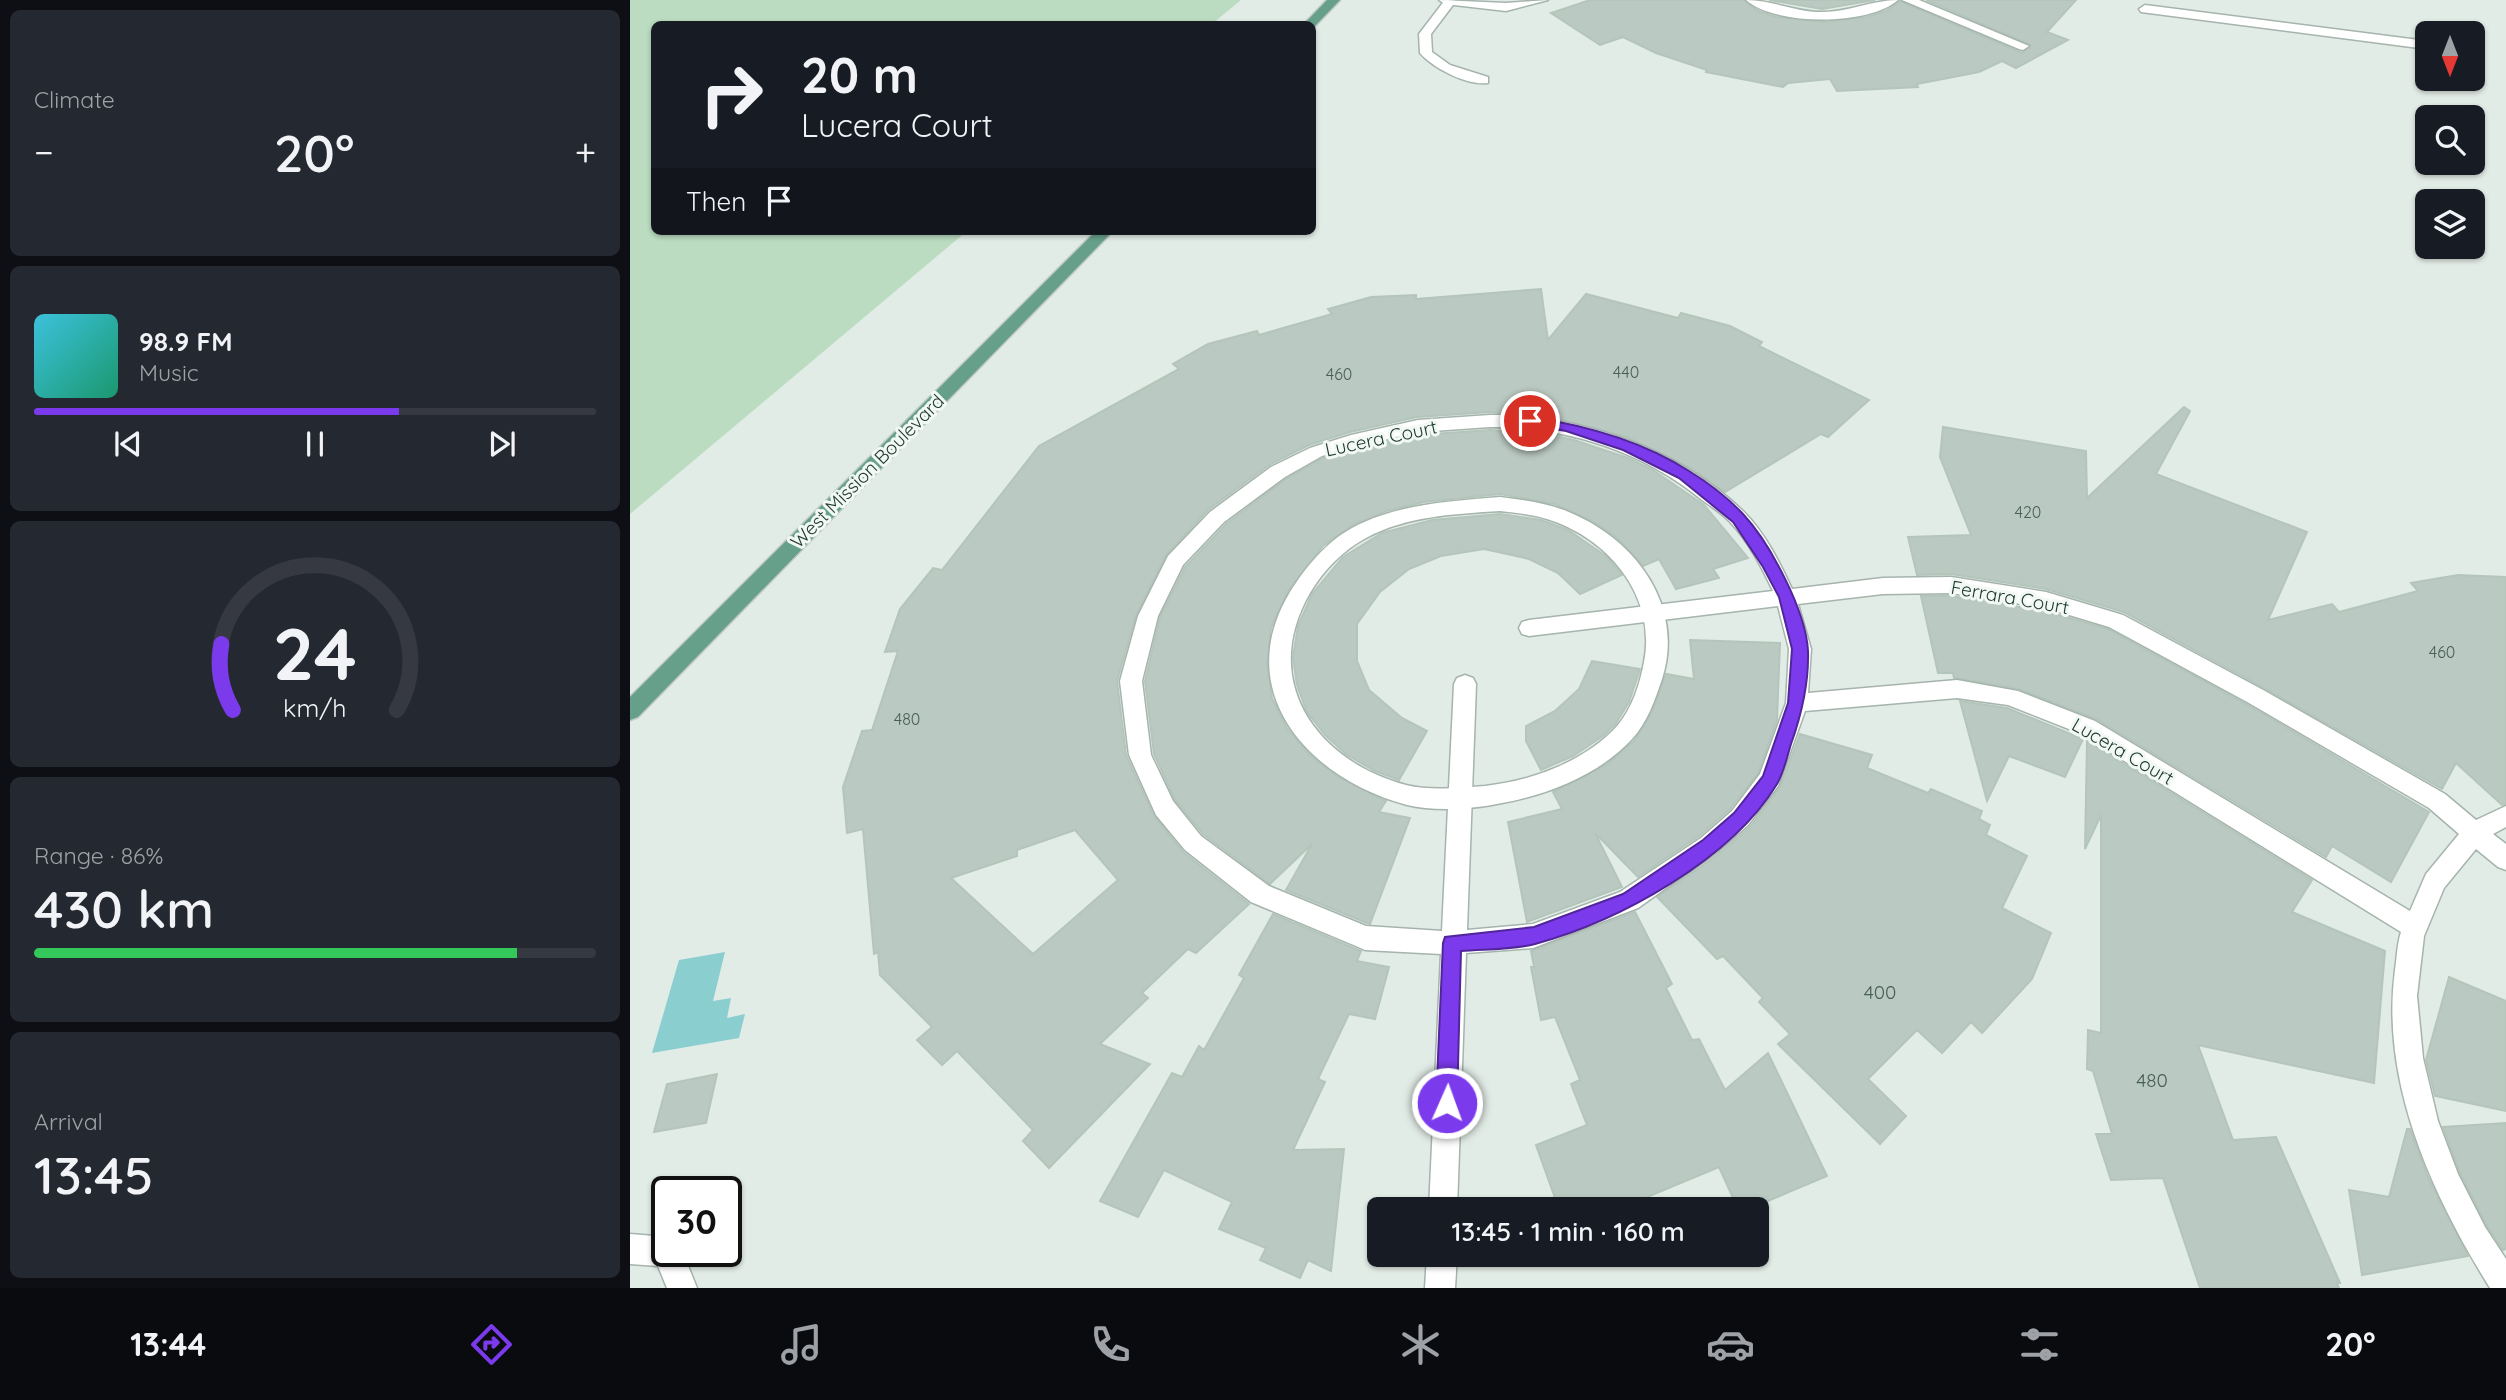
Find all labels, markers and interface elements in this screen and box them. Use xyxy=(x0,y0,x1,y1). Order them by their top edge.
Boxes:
north arrow xyxy=(2415,21,2485,91)
map controls xyxy=(2415,21,2485,259)
text: 20 m xyxy=(801,44,918,105)
icon: right xyxy=(686,49,777,140)
text: Climate xyxy=(34,85,115,114)
text: Lucera Court xyxy=(801,105,993,145)
button: search xyxy=(2415,105,2485,175)
text: 20° xyxy=(274,120,354,185)
text: − xyxy=(34,128,54,176)
text: + xyxy=(575,128,596,176)
icon: arrive xyxy=(760,182,798,220)
text: Then xyxy=(686,185,746,218)
button: layers xyxy=(2415,189,2485,259)
text: 98.9 FM xyxy=(139,325,232,358)
text: Music xyxy=(139,358,199,387)
house number: 440 xyxy=(1613,362,1639,382)
house number: 460 xyxy=(1326,364,1352,384)
street label: West Mission Boulevard xyxy=(785,389,949,553)
pin xyxy=(1500,391,1560,451)
icon: arrive xyxy=(1511,402,1549,440)
street label: Lucera Court xyxy=(1323,414,1439,462)
icon: previous xyxy=(109,425,147,463)
icon: pause xyxy=(296,425,334,463)
icon: next xyxy=(483,425,521,463)
house number: 420 xyxy=(2015,502,2041,522)
street label: Ferrara Court xyxy=(1949,575,2071,619)
text: 24 xyxy=(273,607,357,698)
house number: 460 xyxy=(2429,642,2455,662)
text: km/h xyxy=(283,692,347,723)
house number: 480 xyxy=(894,709,920,729)
street label: Lucera Court xyxy=(2068,712,2178,790)
text: Range · 86% xyxy=(34,841,163,870)
text: 430 km xyxy=(34,876,214,941)
house number: 400 xyxy=(1864,980,1896,1004)
position arrow xyxy=(1410,1066,1484,1140)
house number: 480 xyxy=(2136,1068,2168,1092)
text: Arrival xyxy=(34,1107,103,1136)
text: 13:45 xyxy=(34,1142,153,1207)
speed limit sign: 30 xyxy=(651,1176,742,1267)
text: 13:45 · 1 min · 160 m xyxy=(1451,1215,1685,1248)
icon: directions xyxy=(467,1320,516,1369)
icon: music xyxy=(777,1320,826,1369)
icon: phone xyxy=(1086,1320,1135,1369)
icon: climate xyxy=(1396,1320,1445,1369)
icon: car xyxy=(1706,1320,1755,1369)
icon: filters xyxy=(2015,1320,2064,1369)
text: 13:44 xyxy=(130,1324,206,1364)
text: 20° xyxy=(2325,1324,2376,1364)

